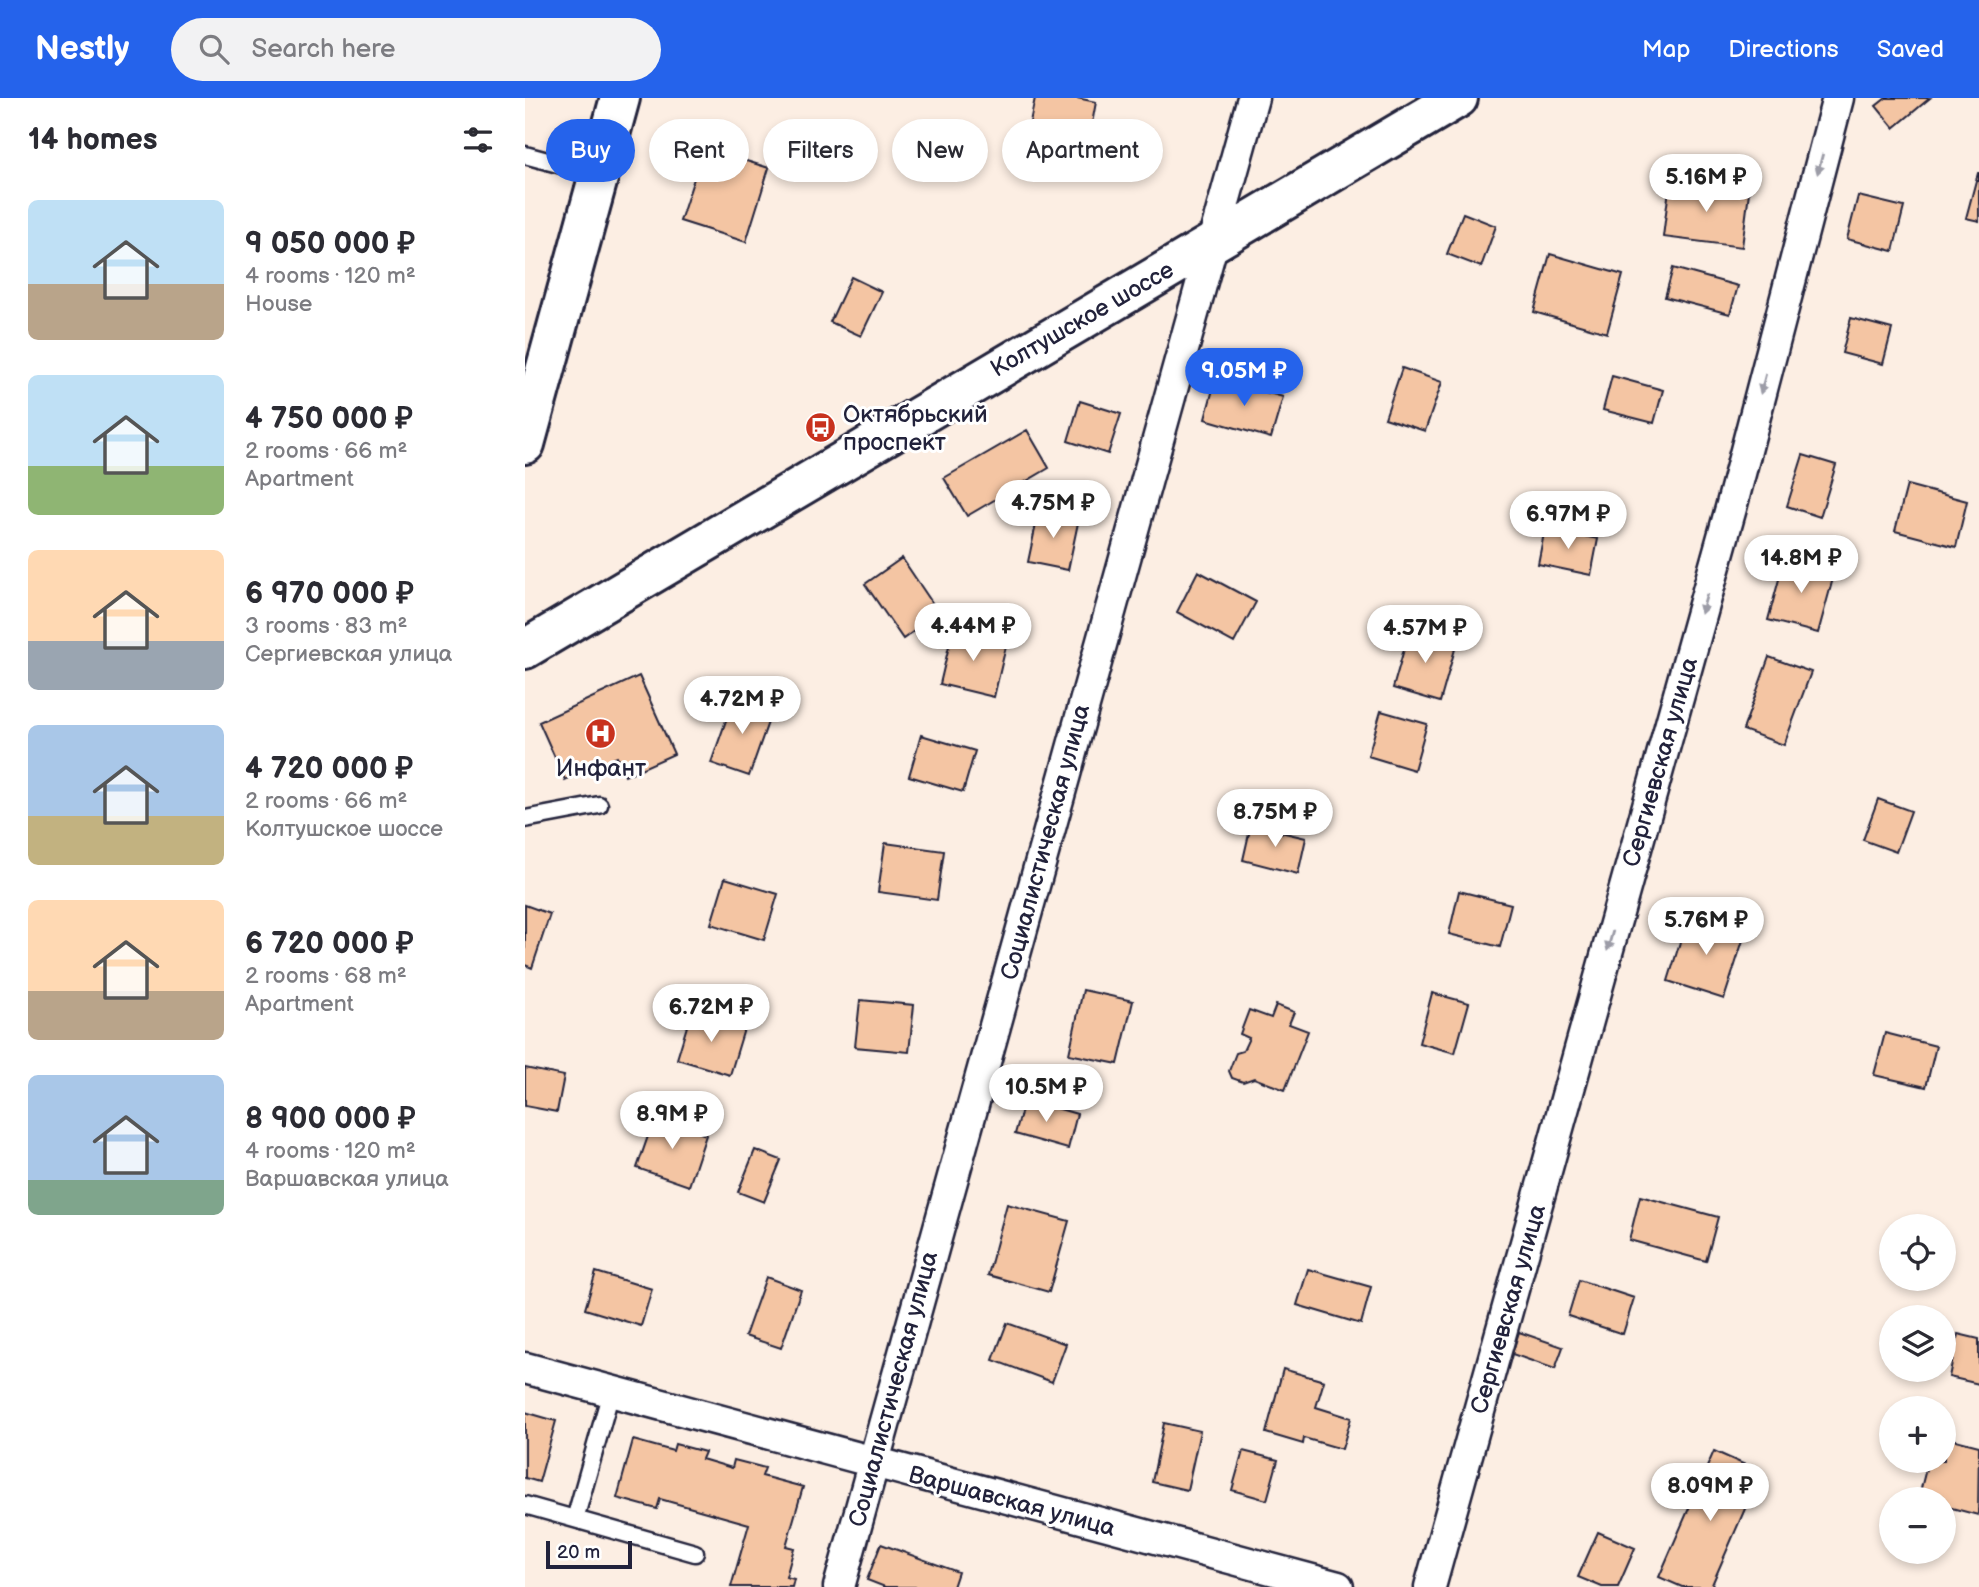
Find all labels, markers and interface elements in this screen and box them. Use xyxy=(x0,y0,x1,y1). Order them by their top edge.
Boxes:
search box xyxy=(171,18,661,81)
text: Nestly xyxy=(35,29,129,69)
icon: search xyxy=(195,30,233,68)
text: Search here xyxy=(251,34,395,65)
text: Map xyxy=(1642,35,1690,64)
text: Directions xyxy=(1728,35,1839,64)
text: Saved xyxy=(1877,35,1944,64)
chip: Buy xyxy=(546,119,635,182)
chip: Rent xyxy=(649,119,749,182)
chip: Filters xyxy=(763,119,878,182)
chip: New xyxy=(892,119,988,182)
chip: Apartment xyxy=(1002,119,1163,182)
icon: filters xyxy=(459,121,497,159)
text: 14 homes xyxy=(28,122,157,158)
one-way arrow xyxy=(1815,154,1825,175)
pin: 5.16M ₽ xyxy=(1641,155,1771,214)
text: 5.16M ₽ xyxy=(1665,163,1747,191)
text: 9 050 000 ₽ xyxy=(245,226,415,262)
icon: home xyxy=(84,228,168,312)
street label: Колтушское шоссе xyxy=(986,255,1179,384)
text: 4 rooms · 120 m² xyxy=(245,262,416,290)
text: House xyxy=(245,290,312,318)
pin: 9.05M ₽ xyxy=(1179,348,1309,408)
text: 9.05M ₽ xyxy=(1201,357,1287,385)
one-way arrow xyxy=(1757,373,1768,395)
place label: Октябрьский проспект xyxy=(843,400,988,457)
text: 4 750 000 ₽ xyxy=(245,401,413,437)
icon: home xyxy=(84,403,168,487)
bus stop icon: Октябрьский проспект xyxy=(803,411,837,445)
text: 2 rooms · 66 m² xyxy=(245,437,407,465)
text: Apartment xyxy=(245,465,354,493)
pin: 4.75M ₽ xyxy=(988,480,1118,540)
text: 4.75M ₽ xyxy=(1011,489,1095,517)
pin: 6.97M ₽ xyxy=(1503,491,1633,551)
text: 6.97M ₽ xyxy=(1526,500,1610,528)
pin: 14.8M ₽ xyxy=(1736,536,1866,595)
text: 14.8M ₽ xyxy=(1760,544,1842,572)
text: 6 970 000 ₽ xyxy=(245,576,414,612)
icon: home xyxy=(84,578,168,662)
one-way arrow xyxy=(1698,593,1709,615)
pin: 4.44M ₽ xyxy=(908,603,1038,663)
pin: 4.57M ₽ xyxy=(1360,606,1490,665)
text: 3 rooms · 83 m² xyxy=(245,612,407,640)
text: 4.44M ₽ xyxy=(930,612,1016,640)
text: 4.57M ₽ xyxy=(1383,614,1467,642)
text: Сергиевская улица xyxy=(245,640,452,668)
street label: Сергиевская улица xyxy=(1617,654,1704,870)
pin: 4.72M ₽ xyxy=(677,676,807,736)
text: 4.72M ₽ xyxy=(700,685,784,713)
street label: Социалистическая улица xyxy=(995,701,1096,983)
hospital icon: Инфант xyxy=(584,717,618,751)
text: 4 720 000 ₽ xyxy=(245,751,413,787)
icon: home xyxy=(84,753,168,837)
place label: Инфант xyxy=(556,754,646,783)
text: 2 rooms · 66 m² xyxy=(245,787,407,815)
pin: 8.75M ₽ xyxy=(1210,790,1340,849)
text: 8.75M ₽ xyxy=(1233,798,1317,826)
text: Колтушское шоссе xyxy=(245,815,443,843)
pin: 5.76M ₽ xyxy=(1641,898,1771,957)
text: 5.76M ₽ xyxy=(1664,906,1748,934)
text: 6 720 000 ₽ xyxy=(245,926,414,962)
icon: home xyxy=(84,928,168,1012)
one-way arrow xyxy=(1604,930,1615,952)
text: 2 rooms · 68 m² xyxy=(245,962,407,990)
pin: 6.72M ₽ xyxy=(646,984,776,1044)
text: Apartment xyxy=(245,990,354,1018)
text: 6.72M ₽ xyxy=(669,993,753,1021)
pin: 10.5M ₽ xyxy=(981,1065,1111,1124)
text: 10.5M ₽ xyxy=(1005,1073,1087,1101)
pin: 8.9M ₽ xyxy=(615,1091,729,1151)
text: 8.9M ₽ xyxy=(636,1100,708,1128)
text: 8 900 000 ₽ xyxy=(245,1101,416,1137)
icon: home xyxy=(84,1103,168,1187)
text: 4 rooms · 120 m² xyxy=(245,1137,416,1165)
text: Варшавская улица xyxy=(245,1165,449,1193)
street label: Сергиевская улица xyxy=(1465,1201,1552,1417)
map controls xyxy=(1879,1214,1956,1564)
button: locate xyxy=(1879,1214,1956,1291)
street label: Социалистическая улица xyxy=(843,1248,944,1530)
button: layers xyxy=(1879,1305,1956,1382)
button: + xyxy=(1879,1396,1956,1473)
street label: Варшавская улица xyxy=(905,1460,1118,1543)
pin: 8.09M ₽ xyxy=(1645,1464,1775,1523)
text: 8.09M ₽ xyxy=(1667,1472,1753,1500)
button: − xyxy=(1879,1487,1956,1564)
scale bar xyxy=(546,1538,632,1570)
text: 20 m xyxy=(557,1541,600,1564)

